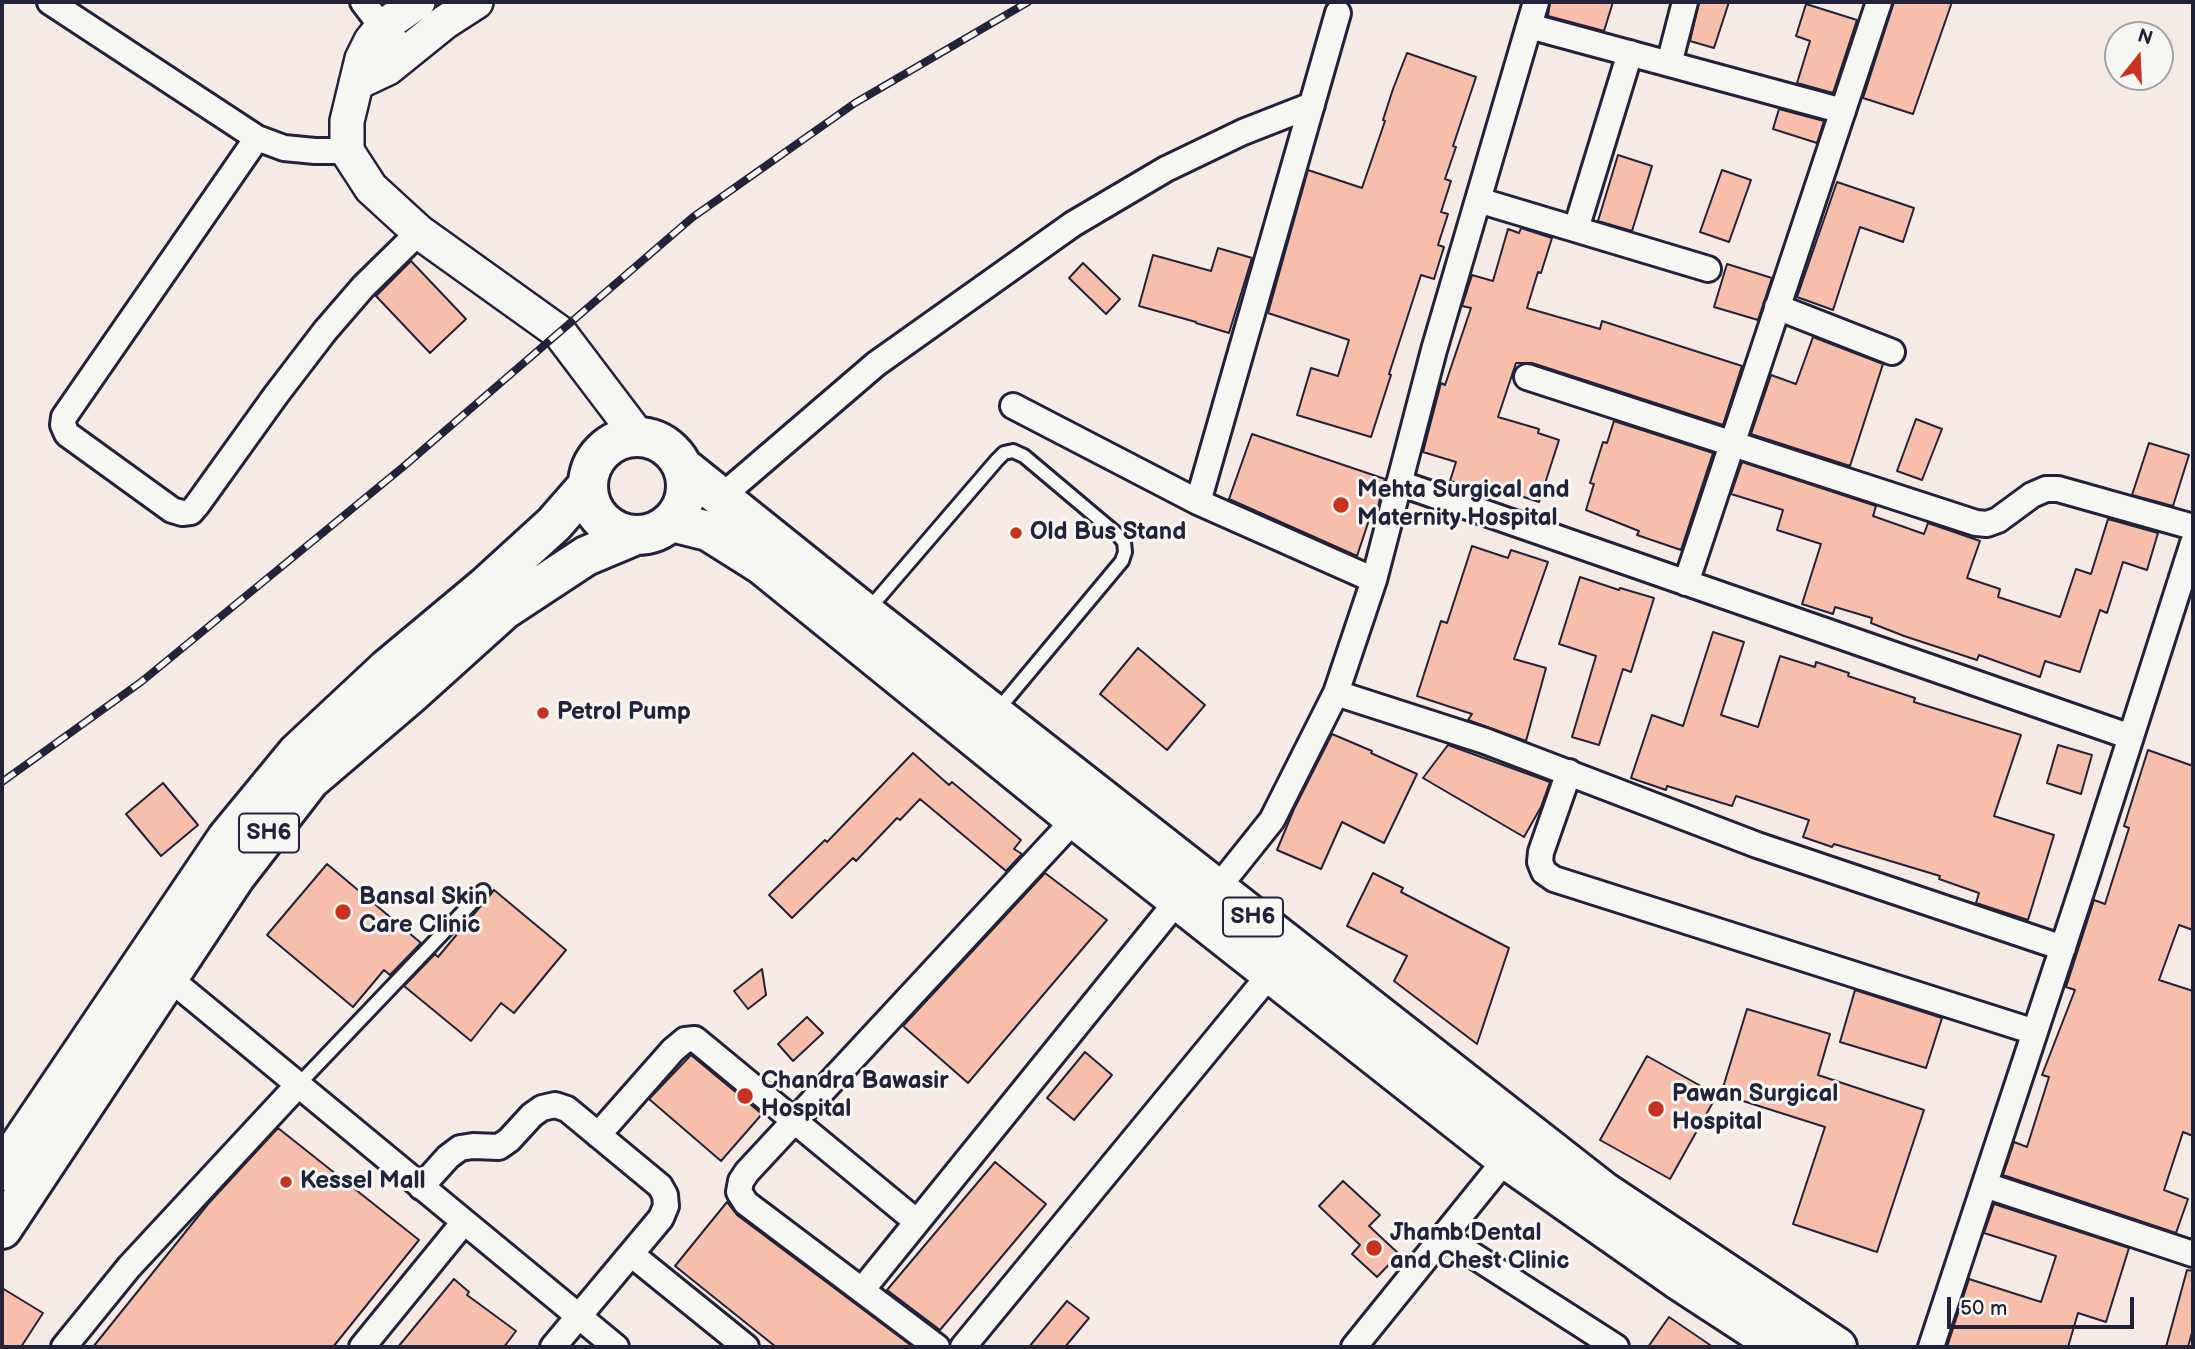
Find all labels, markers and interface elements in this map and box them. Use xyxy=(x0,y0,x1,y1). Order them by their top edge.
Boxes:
north arrow xyxy=(2104,21,2174,91)
text: N xyxy=(2135,24,2155,51)
place label: Mehta Surgical and Maternity Hospital xyxy=(1357,477,1570,533)
marker: Mehta Surgical and Maternity Hospital xyxy=(1331,495,1351,515)
place label: Old Bus Stand xyxy=(1030,519,1186,547)
marker: Old Bus Stand xyxy=(1008,525,1024,541)
place label: Petrol Pump xyxy=(557,699,691,727)
marker: Petrol Pump xyxy=(535,705,551,721)
road number: SH6 xyxy=(239,814,299,852)
place label: Bansal Skin Care Clinic xyxy=(359,884,488,940)
road number: SH6 xyxy=(1223,898,1283,936)
marker: Bansal Skin Care Clinic xyxy=(333,902,353,922)
place label: Chandra Bawasir Hospital xyxy=(761,1068,949,1124)
place label: Pawan Surgical Hospital xyxy=(1672,1081,1838,1137)
marker: Chandra Bawasir Hospital xyxy=(735,1086,755,1106)
marker: Pawan Surgical Hospital xyxy=(1646,1099,1666,1119)
place label: Kessel Mall xyxy=(300,1168,426,1196)
marker: Kessel Mall xyxy=(278,1174,294,1190)
place label: Jhamb Dental and Chest Clinic xyxy=(1390,1220,1569,1276)
marker: Jhamb Dental and Chest Clinic xyxy=(1364,1238,1384,1258)
scale bar xyxy=(1950,1282,2137,1326)
text: 50 m xyxy=(1960,1296,2007,1321)

